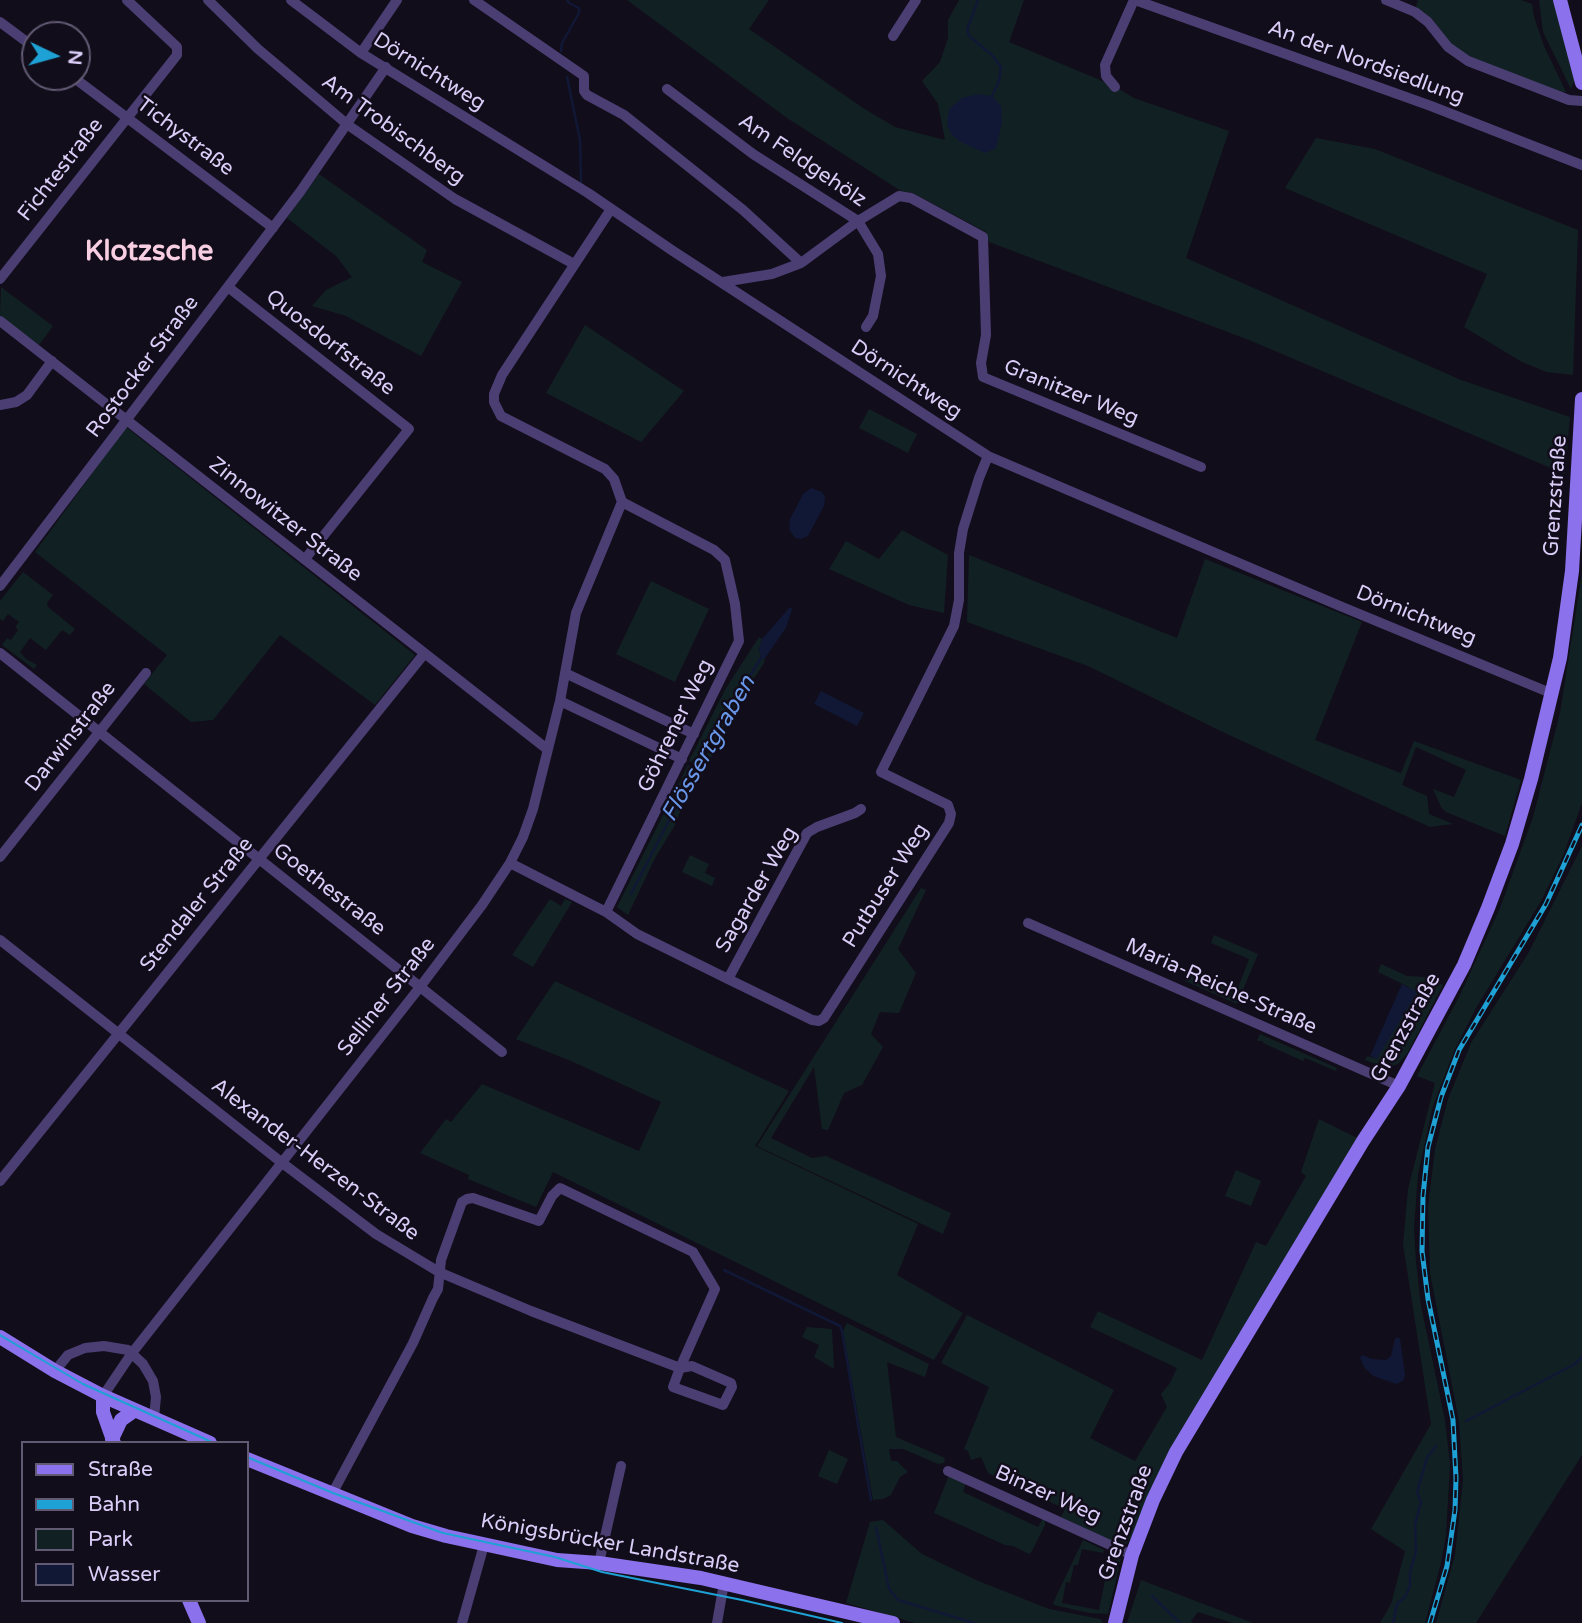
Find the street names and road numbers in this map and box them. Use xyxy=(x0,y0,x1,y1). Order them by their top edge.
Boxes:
street label: An der Nordsiedlung xyxy=(1264,16,1468,110)
street label: Dörnichtweg xyxy=(368,28,490,116)
street label: Am Trobischberg xyxy=(316,70,470,190)
street label: Tichystraße xyxy=(131,92,239,182)
street label: Am Feldgehölz xyxy=(733,109,871,213)
street label: Fichtestraße xyxy=(13,113,109,227)
street label: Quosdorfstraße xyxy=(260,285,400,401)
street label: Rostocker Straße xyxy=(81,291,205,443)
street label: Dörnichtweg xyxy=(846,335,966,425)
street label: Granitzer Weg xyxy=(1000,355,1142,431)
street label: Grenzstraße xyxy=(1539,435,1573,557)
street label: Zinnowitzer Straße xyxy=(203,452,367,588)
street label: Dörnichtweg xyxy=(1352,580,1480,652)
street label: Göhrener Weg xyxy=(633,655,719,797)
street label: Darwinstraße xyxy=(20,677,122,797)
street label: Putbuser Weg xyxy=(838,819,934,953)
street label: Sagarder Weg xyxy=(711,822,803,958)
street label: Stendaler Straße xyxy=(135,833,259,977)
street label: Goethestraße xyxy=(268,838,390,942)
street label: Selliner Straße xyxy=(333,933,441,1061)
street label: Maria-Reiche-Straße xyxy=(1121,933,1321,1041)
street label: Grenzstraße xyxy=(1366,969,1446,1087)
street label: Alexander-Herzen-Straße xyxy=(206,1074,424,1246)
street label: Binzer Weg xyxy=(991,1460,1105,1530)
street label: Grenzstraße xyxy=(1093,1462,1159,1584)
street label: Königsbrücker Landstraße xyxy=(479,1509,741,1579)

